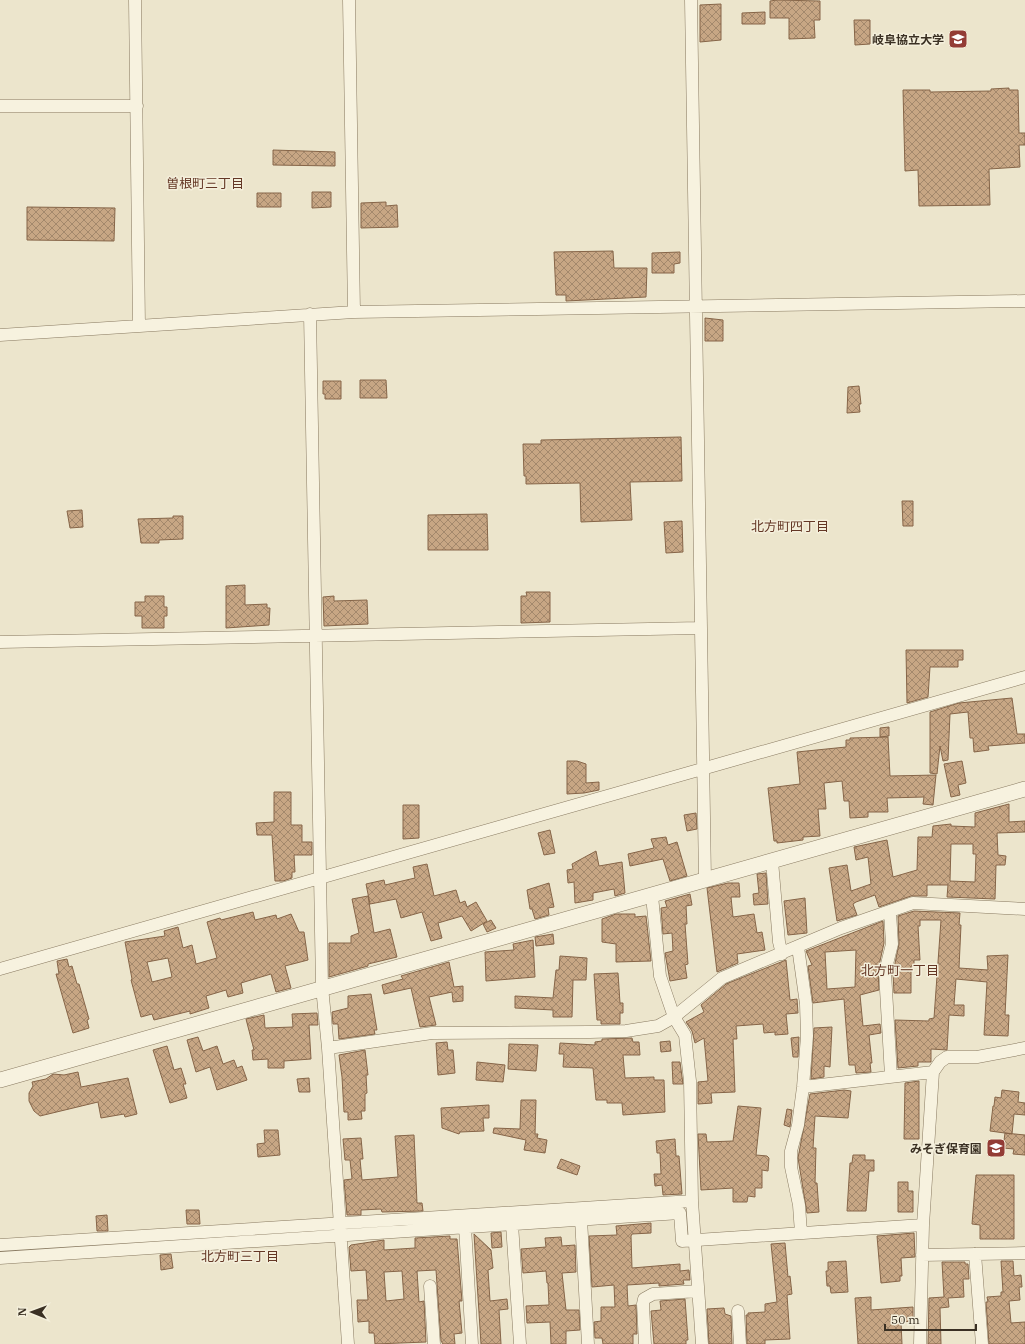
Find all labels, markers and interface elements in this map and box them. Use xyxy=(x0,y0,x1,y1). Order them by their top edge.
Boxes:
school or university icon: 岐阜協立大学 xyxy=(947,28,969,50)
place label: 岐阜協立大学 xyxy=(872,32,944,47)
district label: 曽根町三丁目 xyxy=(166,175,244,192)
district label: 北方町四丁目 xyxy=(751,518,829,535)
district label: 北方町一丁目 xyxy=(861,962,939,979)
school or university icon: みそぎ保育園 xyxy=(985,1137,1007,1159)
place label: みそぎ保育園 xyxy=(910,1141,982,1156)
district label: 北方町三丁目 xyxy=(201,1248,279,1265)
north arrow xyxy=(12,1292,52,1332)
scale bar xyxy=(885,1306,976,1332)
text: N xyxy=(15,1307,29,1316)
text: 50 m xyxy=(891,1312,920,1327)

